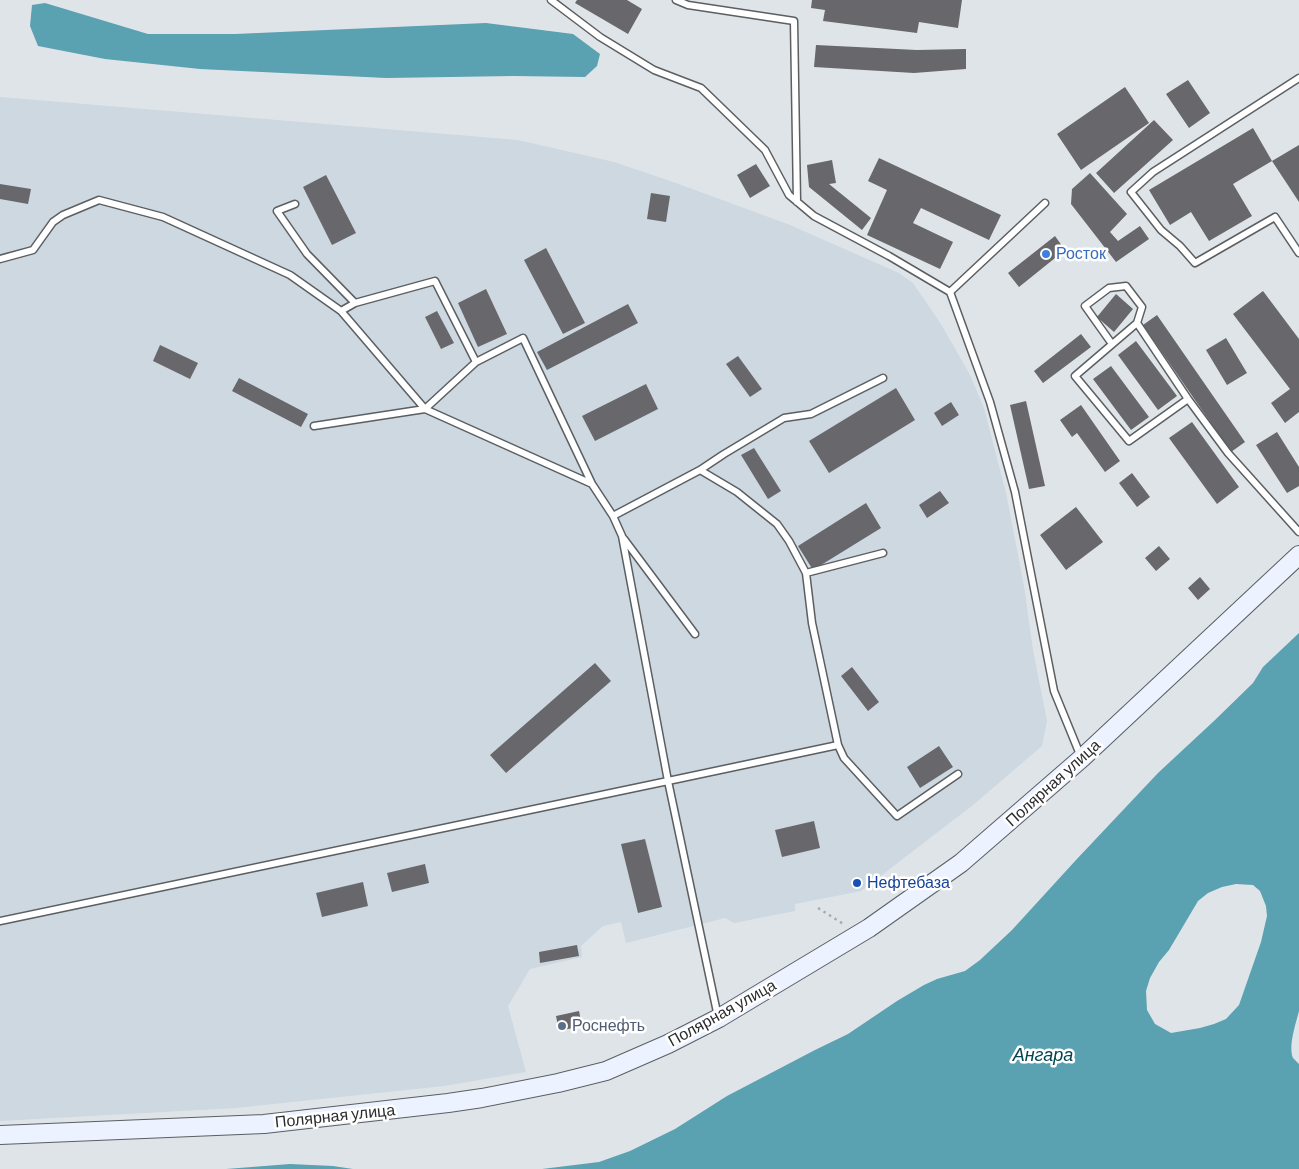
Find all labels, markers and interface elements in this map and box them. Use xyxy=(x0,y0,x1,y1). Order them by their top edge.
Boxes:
place label: Росток xyxy=(1056,244,1106,264)
marker: Росток xyxy=(1040,248,1052,260)
street label: Полярная улица xyxy=(1002,736,1104,830)
place label: Нефтебаза xyxy=(867,873,950,893)
marker: Нефтебаза xyxy=(851,877,863,889)
street label: Полярная улица xyxy=(665,975,779,1051)
place label: Роснефть xyxy=(572,1016,645,1036)
marker: Роснефть xyxy=(556,1020,568,1032)
water label: Ангара xyxy=(1013,1044,1073,1066)
street label: Полярная улица xyxy=(274,1100,396,1132)

